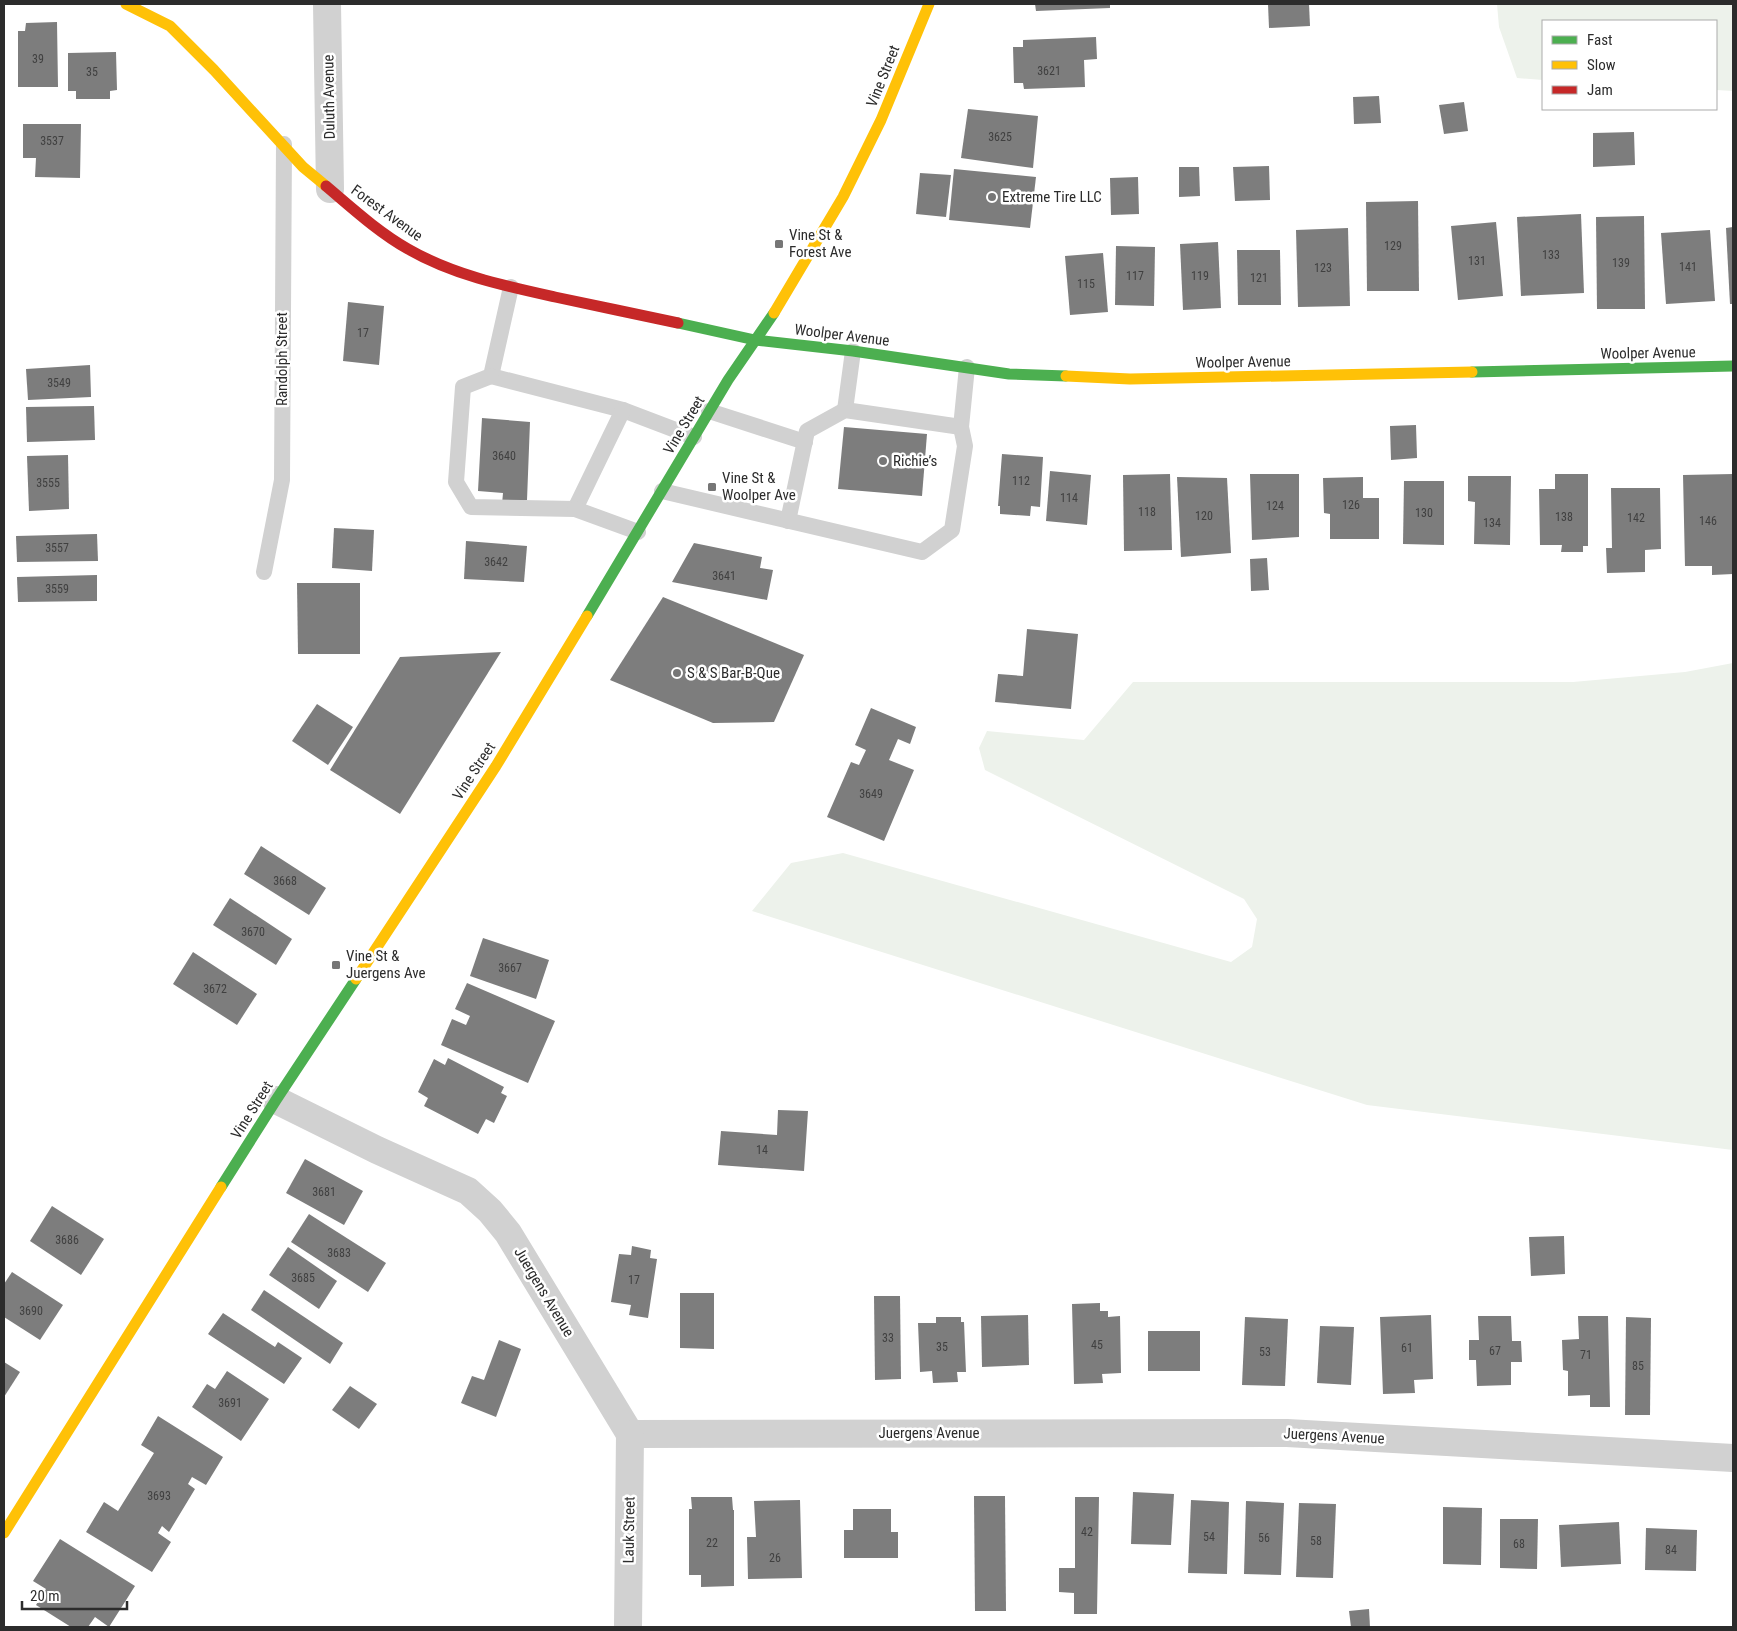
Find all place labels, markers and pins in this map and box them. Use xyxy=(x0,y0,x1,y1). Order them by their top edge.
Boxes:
place label: Extreme Tire LLC xyxy=(1002,188,1102,206)
marker: Extreme Tire LLC xyxy=(986,191,998,203)
place label: Vine St & Forest Ave xyxy=(789,226,851,261)
marker: Vine St & Forest Ave xyxy=(773,238,785,250)
place label: Richie’s xyxy=(893,452,938,470)
marker: Richie’s xyxy=(877,455,889,467)
place label: Vine St & Woolper Ave xyxy=(722,469,796,504)
marker: Vine St & Woolper Ave xyxy=(706,481,718,493)
place label: S & S Bar-B-Que xyxy=(687,664,780,682)
marker: S & S Bar-B-Que xyxy=(671,667,683,679)
place label: Vine St & Juergens Ave xyxy=(346,947,426,982)
marker: Vine St & Juergens Ave xyxy=(330,959,342,971)

